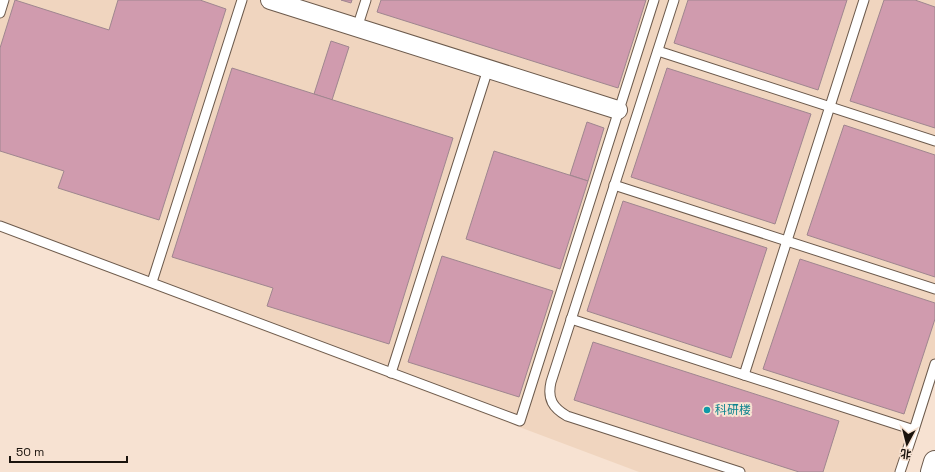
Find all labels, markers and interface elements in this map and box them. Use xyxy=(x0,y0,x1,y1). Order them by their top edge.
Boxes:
place label: 科研楼 xyxy=(715,402,751,418)
marker: 科研楼 xyxy=(702,405,712,415)
north arrow xyxy=(887,424,927,464)
scale bar xyxy=(10,438,127,464)
text: 50 m xyxy=(16,444,44,460)
text: 北 xyxy=(899,446,912,462)

